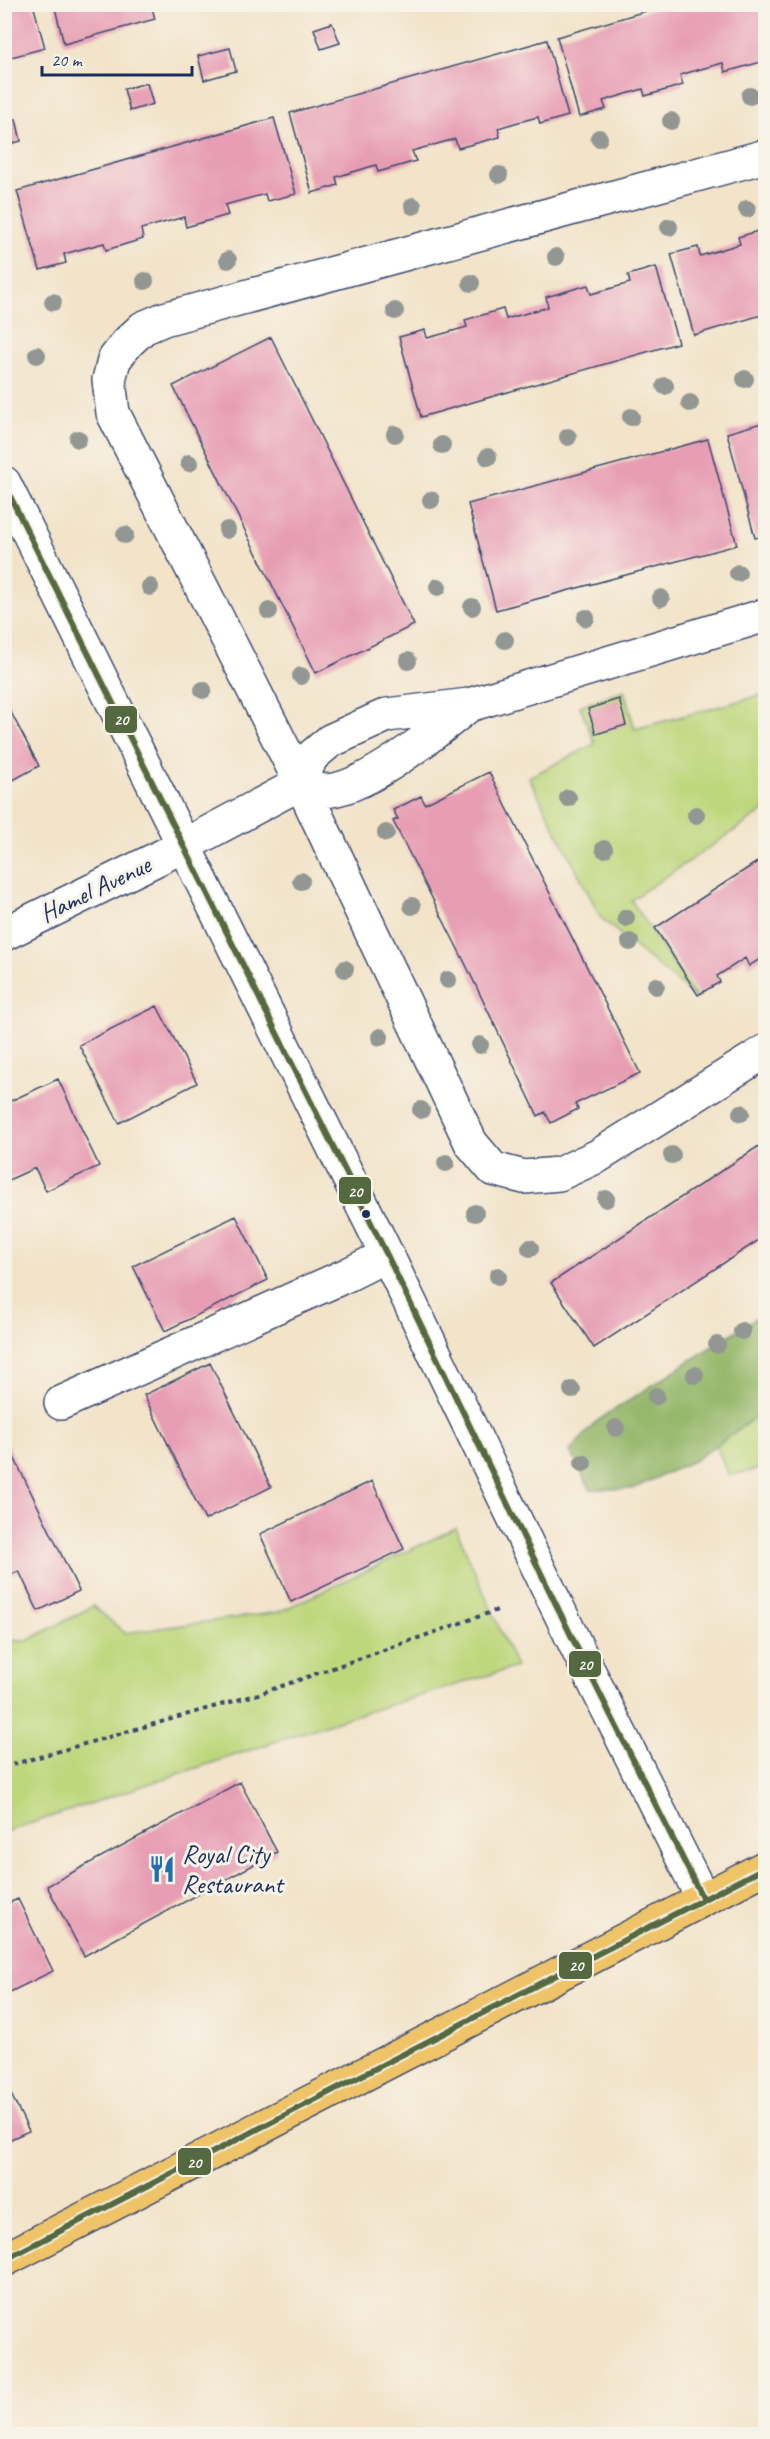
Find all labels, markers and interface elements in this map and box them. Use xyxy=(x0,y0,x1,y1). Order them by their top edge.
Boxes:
scale bar xyxy=(42,39,192,77)
text: 20 m xyxy=(51,49,84,71)
line badge: 20 xyxy=(104,705,138,734)
text: 20 xyxy=(114,710,130,730)
street label: Hamel Avenue xyxy=(34,847,157,930)
line badge: 20 xyxy=(338,1176,372,1205)
text: 20 xyxy=(348,1182,364,1202)
unlabelled marker xyxy=(360,1208,372,1220)
line badge: 20 xyxy=(568,1650,602,1678)
text: 20 xyxy=(578,1655,594,1675)
place label: Royal City Restaurant xyxy=(182,1838,285,1901)
restaurant icon: Royal City Restaurant xyxy=(147,1854,177,1884)
line badge: 20 xyxy=(558,1951,593,1980)
text: 20 xyxy=(569,1956,585,1976)
line badge: 20 xyxy=(177,2147,212,2176)
text: 20 xyxy=(187,2153,203,2173)

